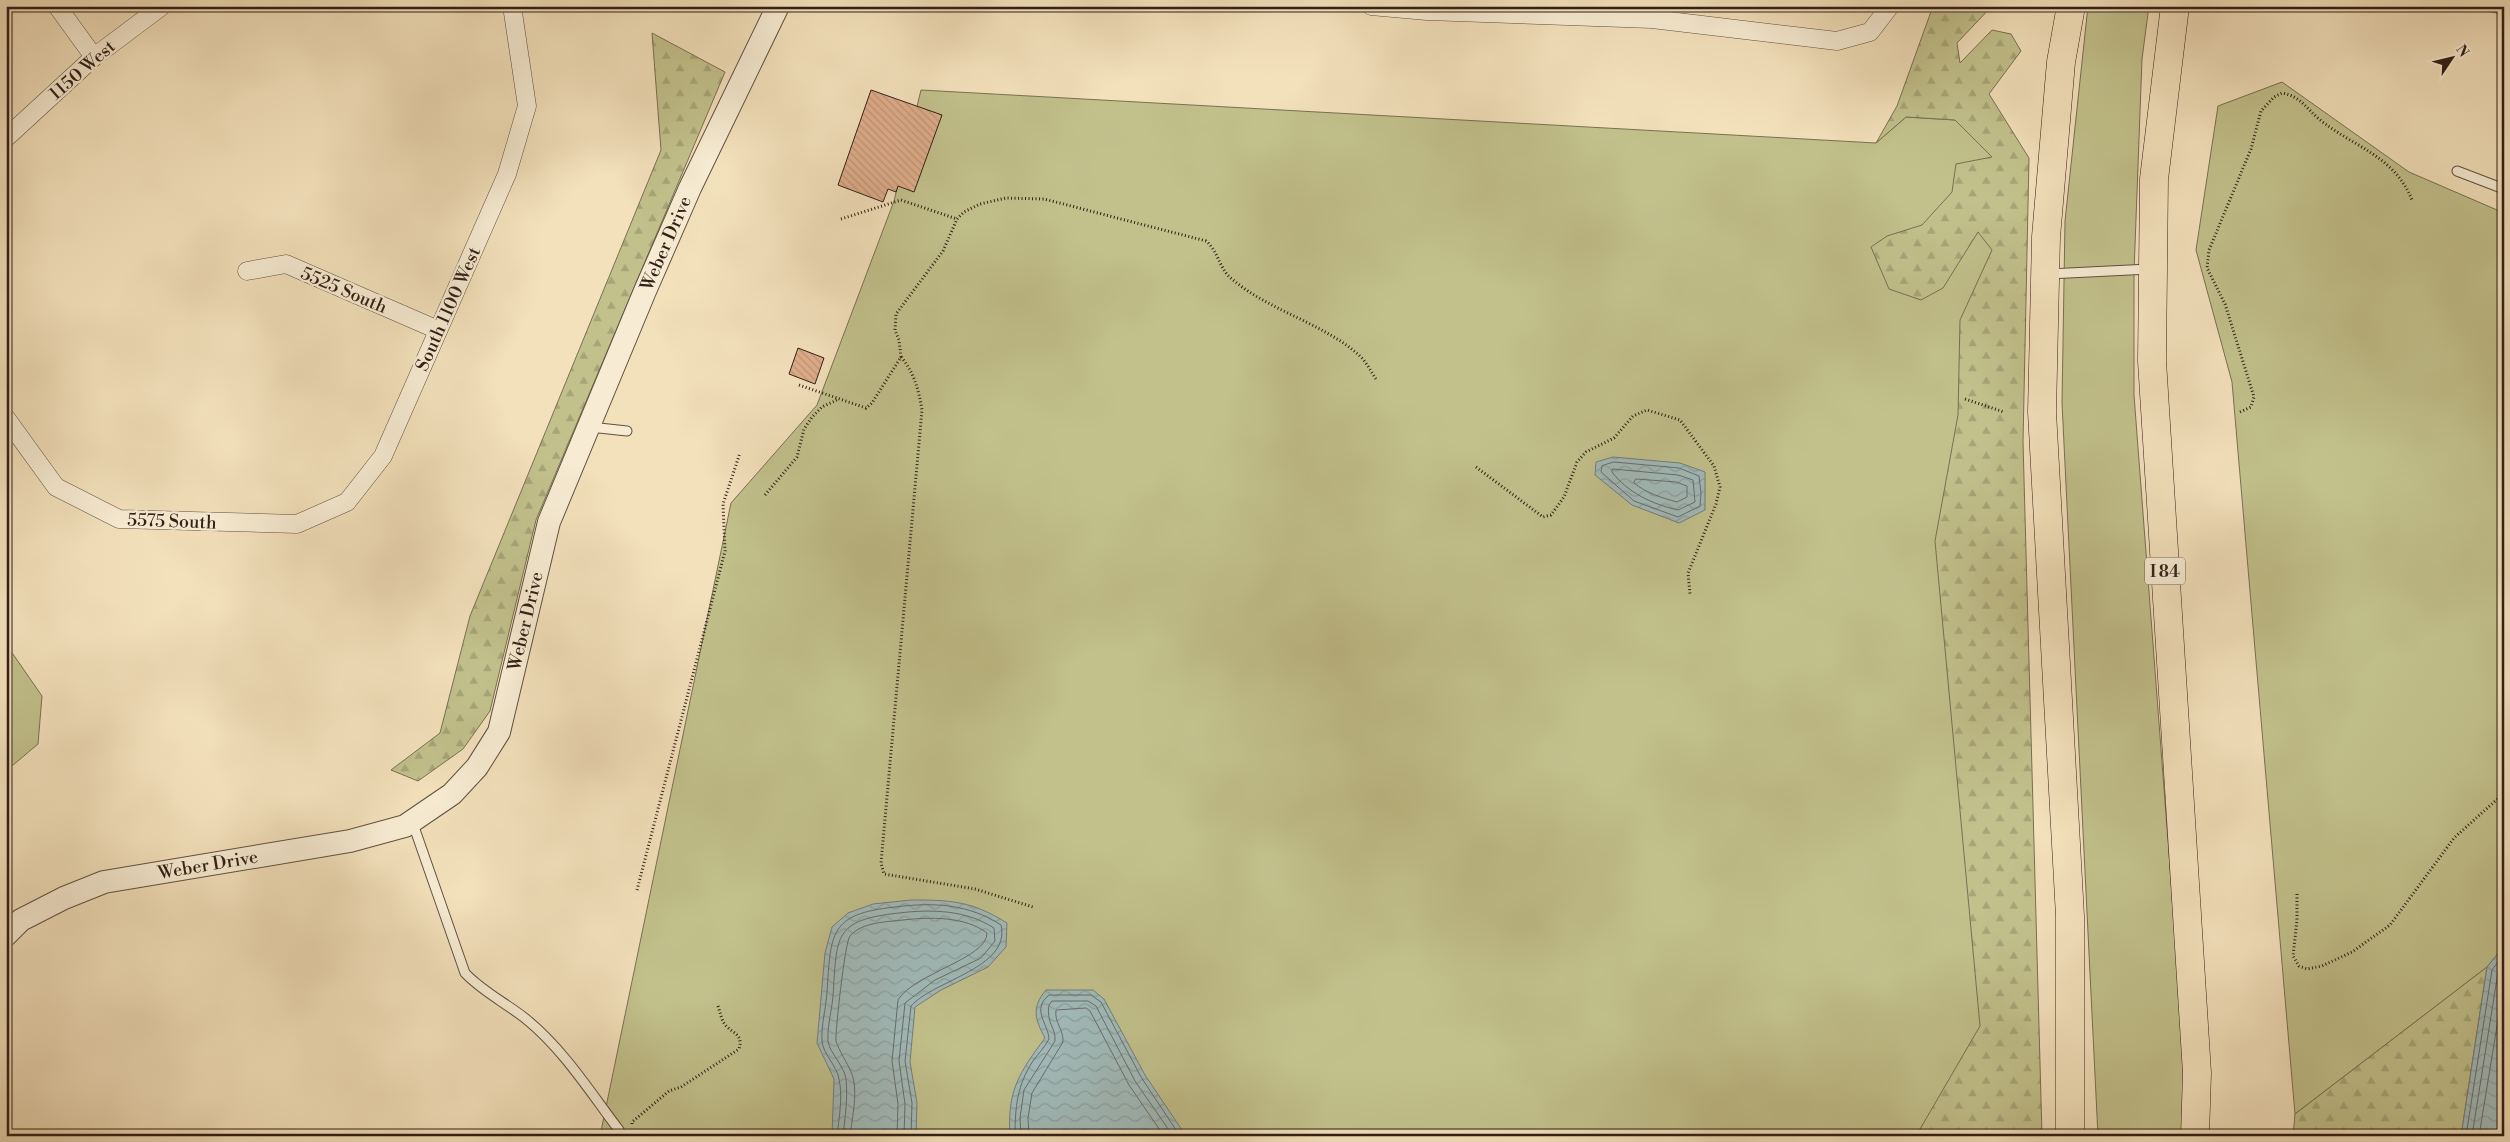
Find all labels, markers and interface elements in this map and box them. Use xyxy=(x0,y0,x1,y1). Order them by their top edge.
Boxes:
north arrow xyxy=(2428,32,2478,82)
street label: 1150 West xyxy=(44,35,121,105)
text: N xyxy=(2451,41,2472,61)
street label: Weber Drive xyxy=(635,193,697,295)
street label: South 1100 West xyxy=(411,243,486,375)
street label: 5525 South xyxy=(297,262,391,319)
street label: 5575 South xyxy=(127,508,217,535)
road number: I 84 xyxy=(2145,558,2185,584)
street label: Weber Drive xyxy=(503,569,549,674)
street label: Weber Drive xyxy=(155,846,260,885)

